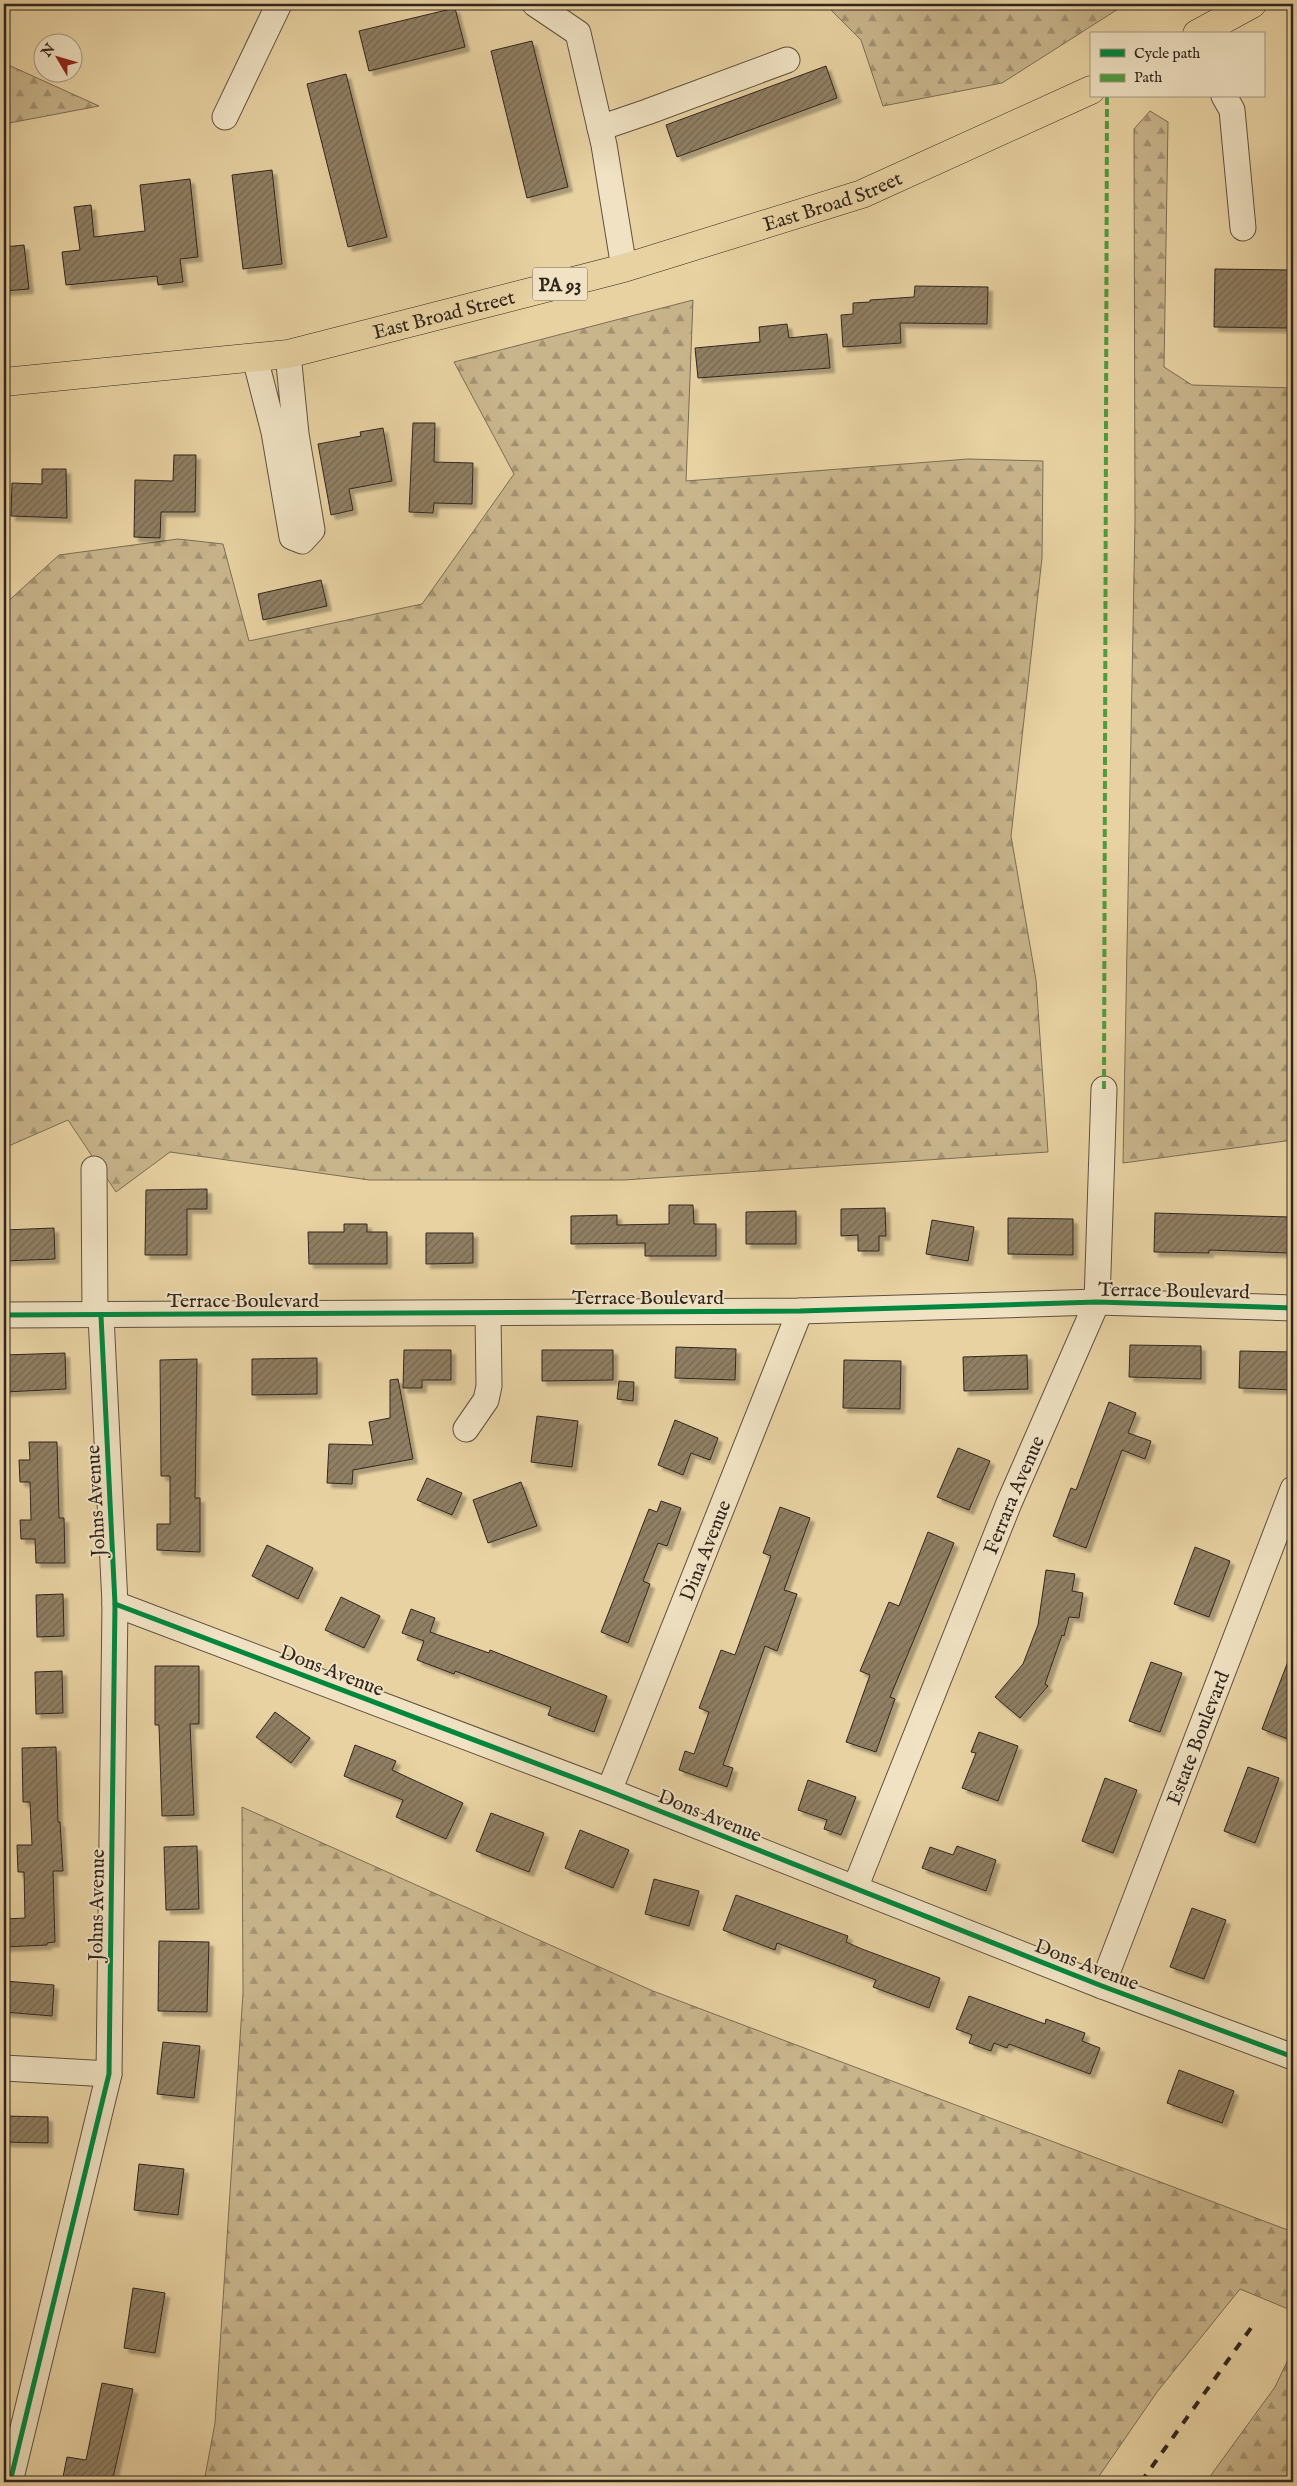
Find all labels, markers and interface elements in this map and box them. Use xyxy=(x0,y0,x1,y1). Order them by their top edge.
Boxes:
north arrow xyxy=(32,32,82,82)
legend xyxy=(1090,32,1264,98)
text: N xyxy=(37,40,59,62)
text: Cycle path xyxy=(1134,44,1200,63)
text: Path xyxy=(1134,68,1162,87)
street label: East Broad Street xyxy=(760,166,906,238)
road number: PA 93 xyxy=(532,268,588,300)
street label: East Broad Street xyxy=(370,285,518,346)
street label: Terrace Boulevard xyxy=(1098,1278,1250,1305)
street label: Terrace Boulevard xyxy=(572,1286,724,1311)
street label: Terrace Boulevard xyxy=(167,1289,319,1314)
street label: Ferrara Avenue xyxy=(979,1432,1051,1558)
street label: Johns Avenue xyxy=(81,1444,112,1560)
street label: Dina Avenue xyxy=(675,1497,737,1605)
street label: Dons Avenue xyxy=(276,1640,387,1703)
street label: Estate Boulevard xyxy=(1162,1668,1236,1809)
street label: Dons Avenue xyxy=(654,1784,765,1849)
street label: Johns Avenue xyxy=(84,1849,111,1963)
street label: Dons Avenue xyxy=(1031,1934,1142,1997)

